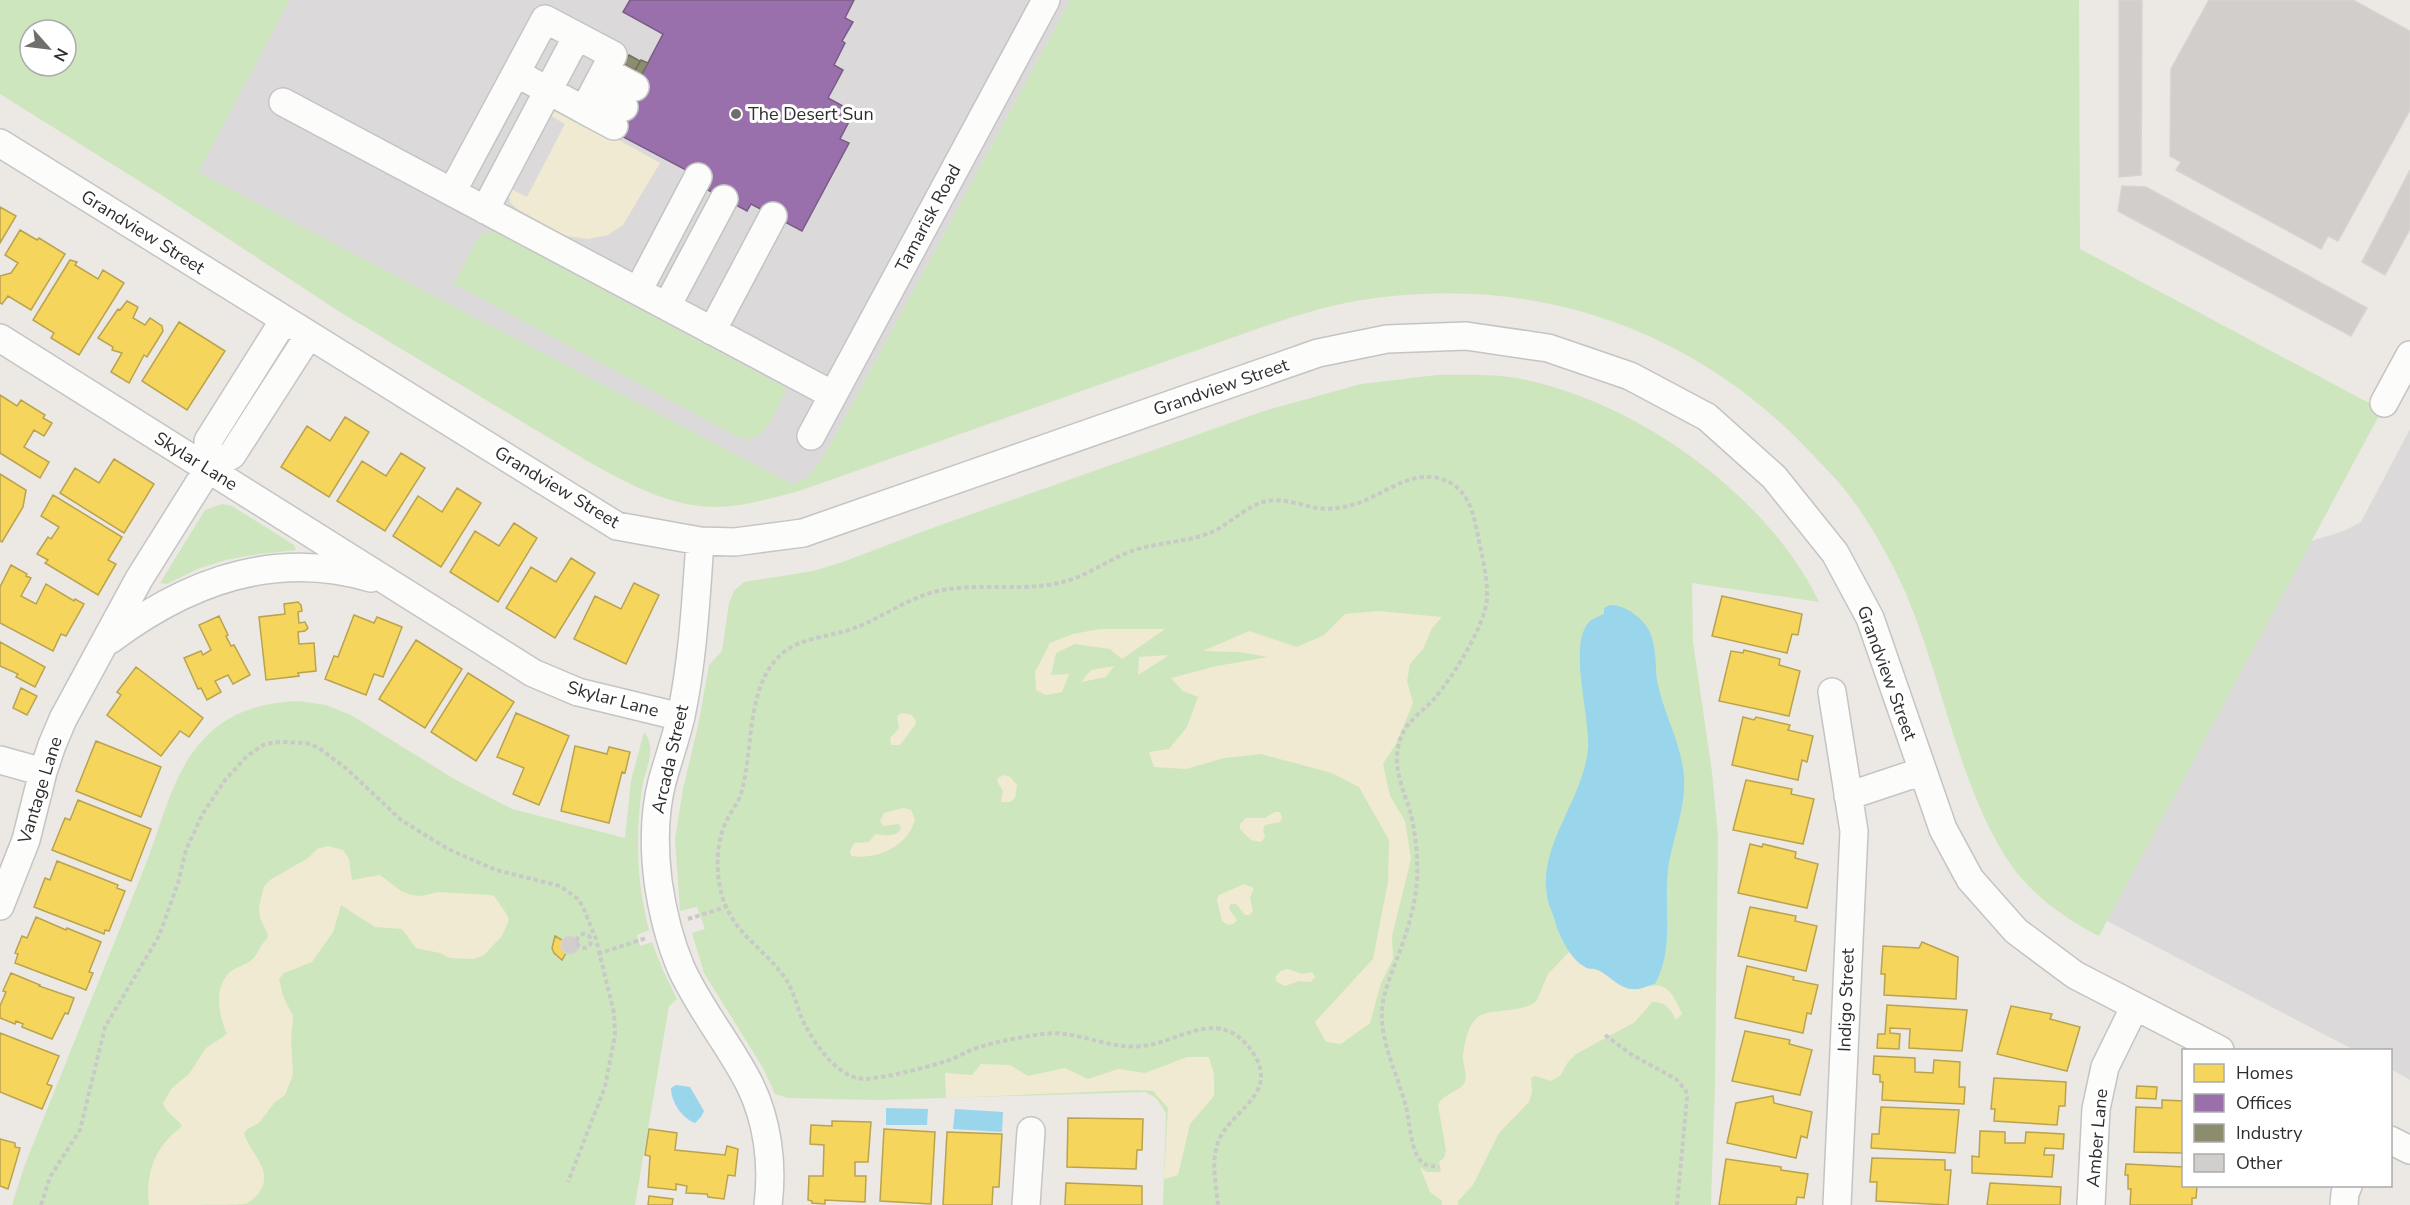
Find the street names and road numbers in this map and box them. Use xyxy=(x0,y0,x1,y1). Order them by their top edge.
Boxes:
street label: Tamarisk Road xyxy=(890,160,966,276)
street label: Grandview Street xyxy=(77,184,210,280)
street label: Grandview Street xyxy=(1150,352,1292,421)
street label: Skylar Lane xyxy=(150,426,242,496)
street label: Grandview Street xyxy=(490,440,624,534)
street label: Grandview Street xyxy=(1852,602,1923,744)
street label: Skylar Lane xyxy=(564,675,662,723)
street label: Arcada Street xyxy=(646,702,694,816)
street label: Vantage Lane xyxy=(12,733,68,847)
street label: Indigo Street xyxy=(1832,947,1860,1052)
street label: Amber Lane xyxy=(2081,1088,2113,1188)

